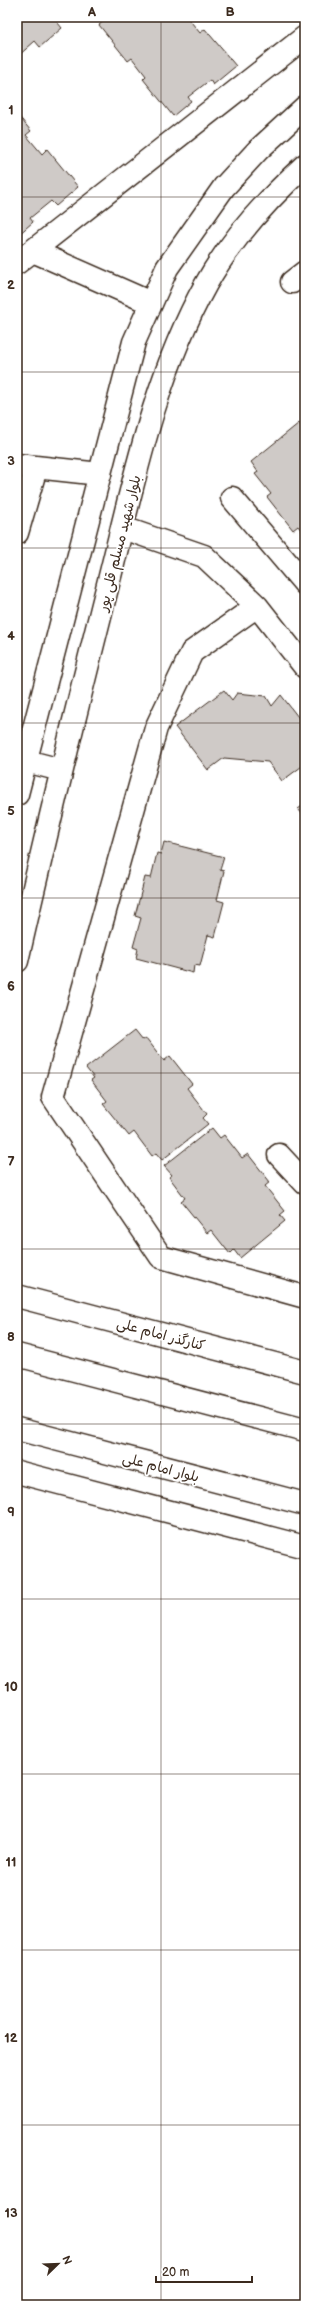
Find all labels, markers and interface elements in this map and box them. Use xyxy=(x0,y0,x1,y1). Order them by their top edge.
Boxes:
text: A xyxy=(87,4,96,20)
text: B xyxy=(225,4,235,20)
text: 1 xyxy=(8,102,14,118)
text: 2 xyxy=(7,277,15,293)
text: 3 xyxy=(7,453,15,469)
street label: بلوار شهید مسلم قلی پور xyxy=(94,473,147,614)
text: 4 xyxy=(7,628,15,644)
text: 5 xyxy=(7,803,15,819)
text: 6 xyxy=(7,978,15,994)
text: 7 xyxy=(7,1154,15,1170)
street label: کنارگذر امام علی xyxy=(114,1315,207,1356)
text: 8 xyxy=(7,1329,15,1345)
street label: بلوار امام علی xyxy=(120,1449,201,1488)
text: 9 xyxy=(7,1504,15,1520)
text: 10 xyxy=(4,1679,18,1695)
text: 11 xyxy=(6,1854,16,1870)
text: 12 xyxy=(4,2030,18,2046)
text: 13 xyxy=(4,2205,18,2221)
north arrow xyxy=(38,2244,78,2284)
text: N xyxy=(59,2254,74,2267)
scale bar xyxy=(156,2258,252,2284)
text: 20 m xyxy=(162,2265,189,2280)

